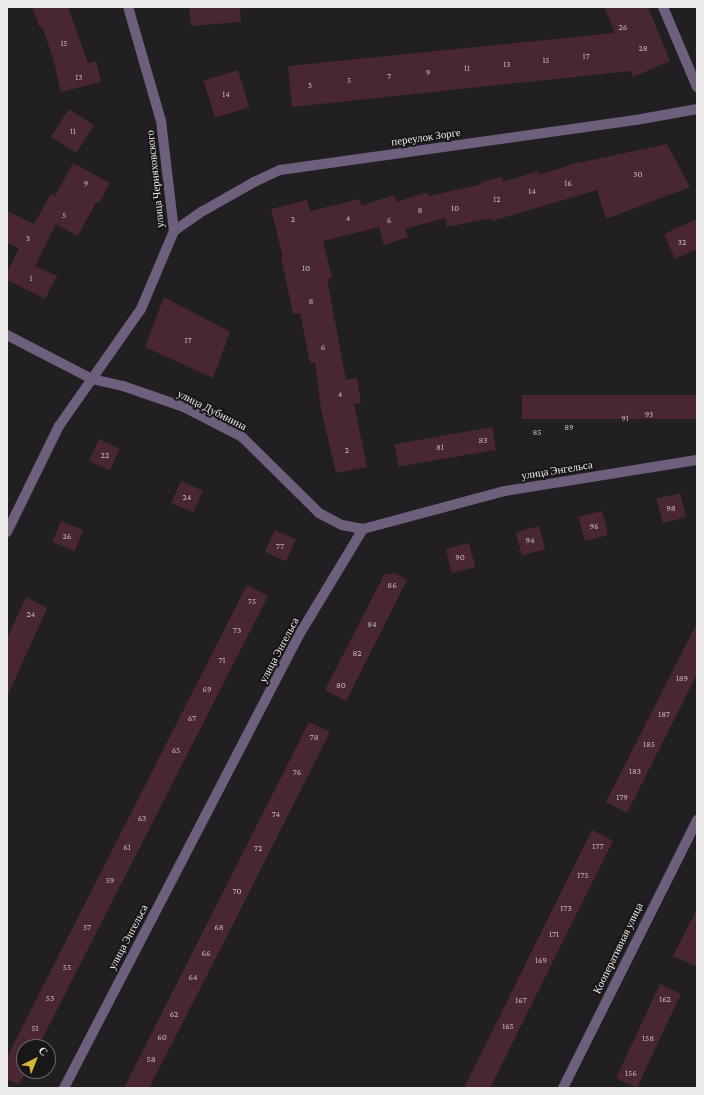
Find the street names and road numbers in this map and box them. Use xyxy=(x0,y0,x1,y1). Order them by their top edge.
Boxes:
street label: переулок Зорге xyxy=(390,126,462,148)
street label: улица Черняховского xyxy=(143,129,167,229)
street label: улица Дубинина xyxy=(175,387,249,433)
street label: улица Энгельса xyxy=(520,458,594,482)
street label: улица Энгельса xyxy=(256,615,302,685)
street label: Кооперативная улица xyxy=(590,900,646,996)
street label: улица Энгельса xyxy=(105,902,151,972)

